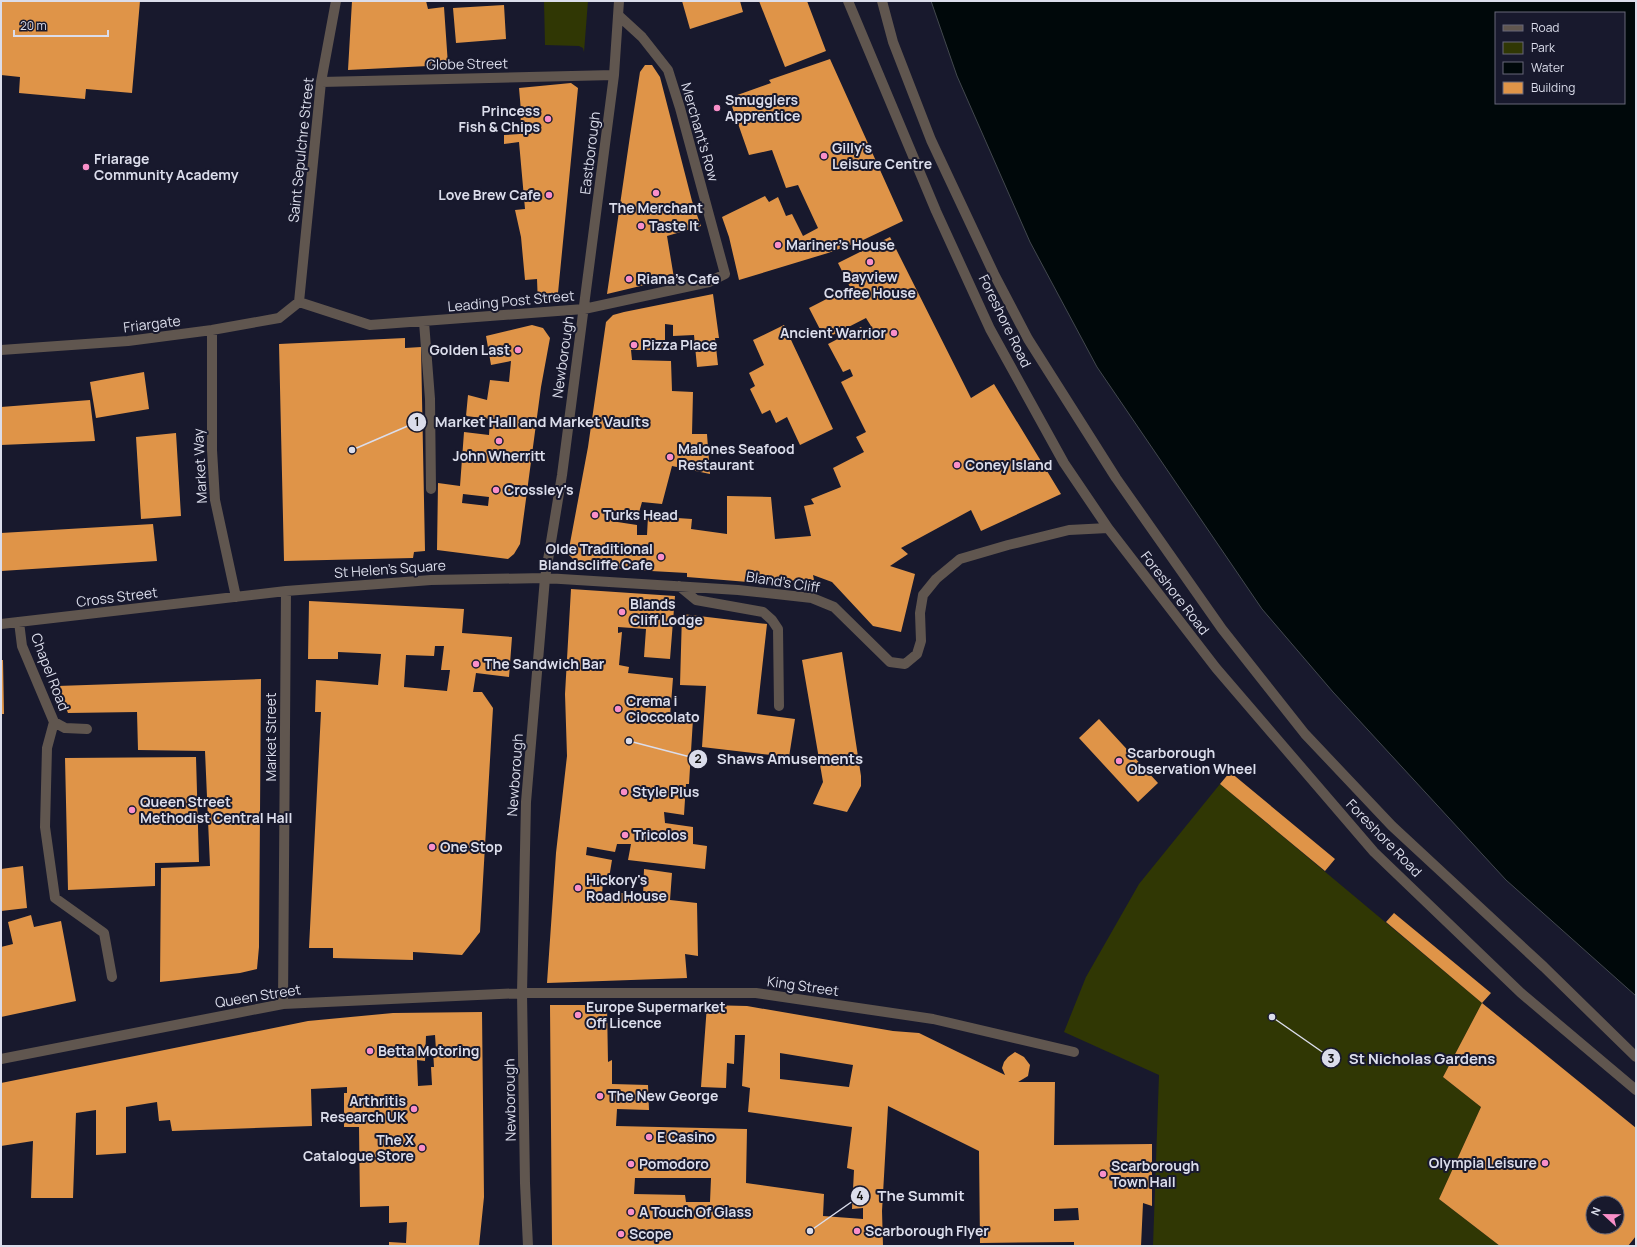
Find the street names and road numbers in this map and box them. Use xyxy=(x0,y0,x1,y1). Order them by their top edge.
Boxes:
street label: Globe Street xyxy=(426,53,508,74)
street label: Saint Sepulchre Street xyxy=(283,76,318,224)
street label: Merchant's Row xyxy=(677,80,724,184)
street label: Eastborough xyxy=(575,110,604,195)
street label: Foreshore Road xyxy=(975,271,1036,370)
street label: Leading Post Street xyxy=(447,285,576,316)
street label: Friargate xyxy=(122,311,182,336)
street label: Newborough xyxy=(547,315,578,399)
street label: Market Way xyxy=(188,427,211,504)
street label: Foreshore Road xyxy=(1137,547,1214,638)
street label: St Helen's Square xyxy=(333,555,447,582)
street label: Bland's Cliff xyxy=(745,566,822,597)
street label: Cross Street xyxy=(75,582,159,611)
street label: Chapel Road xyxy=(27,630,74,713)
street label: Market Street xyxy=(261,692,280,782)
street label: Newborough xyxy=(502,733,527,817)
street label: Foreshore Road xyxy=(1342,795,1426,881)
street label: King Street xyxy=(766,971,840,1000)
street label: Queen Street xyxy=(214,979,303,1012)
street label: Newborough xyxy=(499,1058,520,1142)

